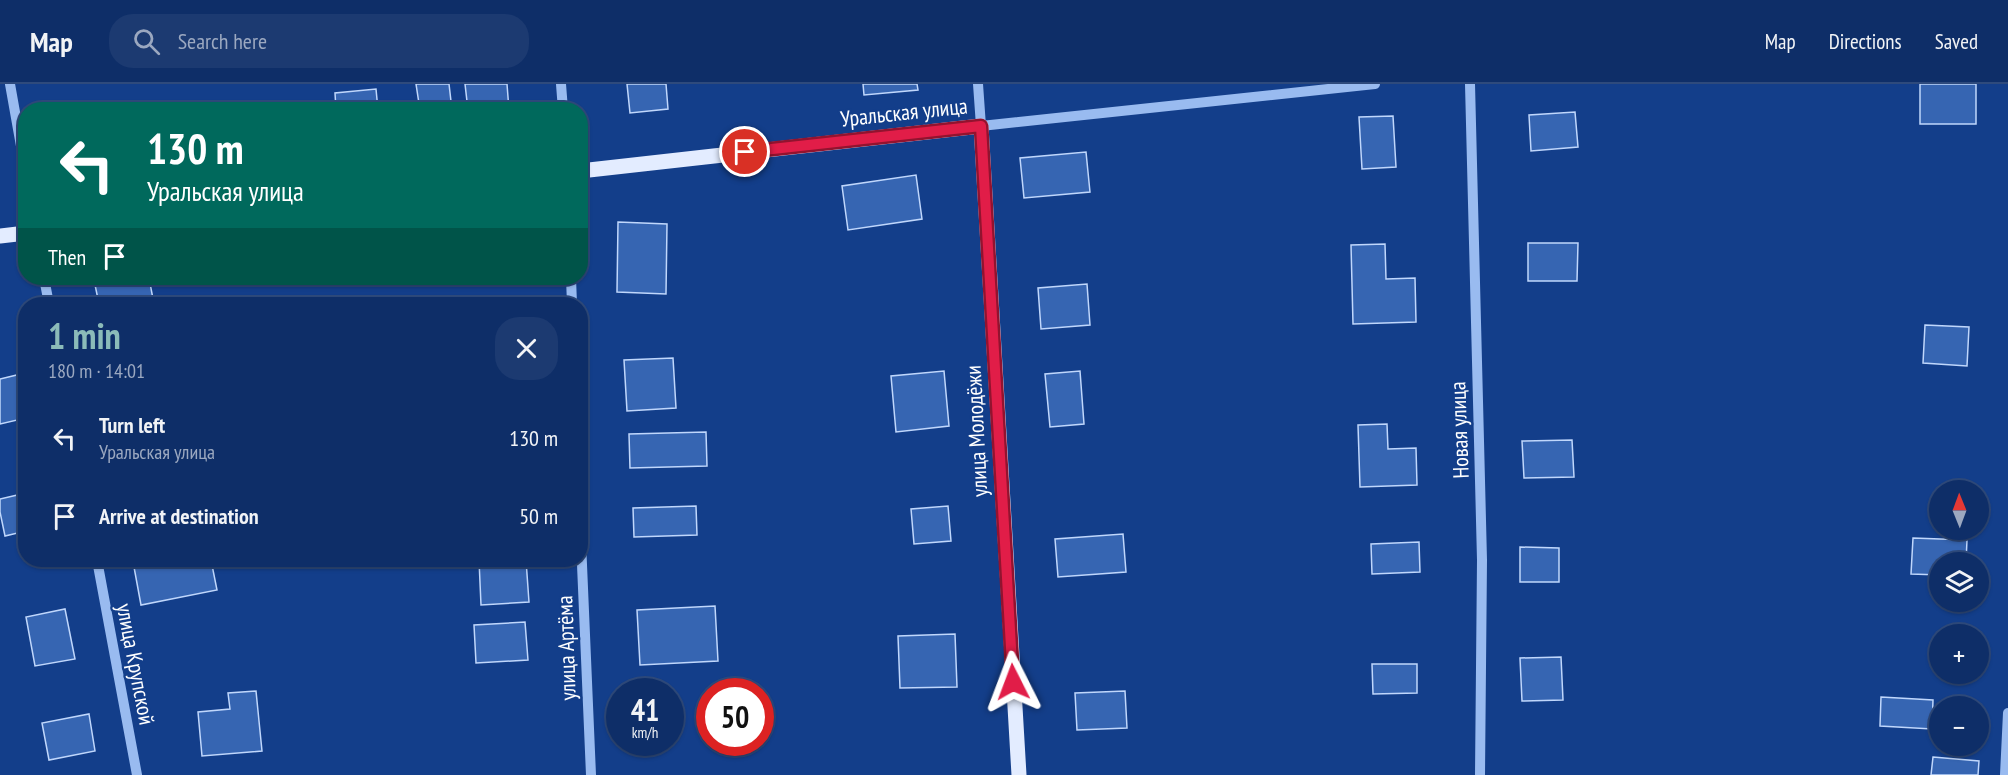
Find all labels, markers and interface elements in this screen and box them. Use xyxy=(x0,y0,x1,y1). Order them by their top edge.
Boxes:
search box xyxy=(109,14,529,68)
text: Map xyxy=(30,23,73,60)
icon: search xyxy=(130,25,163,58)
text: Search here xyxy=(178,27,267,55)
text: Map xyxy=(1765,28,1796,55)
text: Directions xyxy=(1829,28,1902,55)
text: Saved xyxy=(1935,28,1978,55)
street label: Уральская улица xyxy=(839,91,969,133)
text: 130 m xyxy=(147,121,244,176)
icon: left xyxy=(48,126,126,204)
pin xyxy=(719,126,770,177)
icon: arrive xyxy=(728,135,761,168)
text: Уральская улица xyxy=(147,174,304,208)
icon: arrive xyxy=(98,240,131,273)
text: Then xyxy=(48,243,86,271)
text: 1 min xyxy=(48,312,121,359)
button: close xyxy=(495,317,558,380)
text: 180 m · 14:01 xyxy=(48,358,145,384)
street label: улица Молодёжи xyxy=(959,364,993,498)
street label: Новая улица xyxy=(1443,381,1475,479)
text: Turn left xyxy=(99,411,165,439)
icon: left xyxy=(48,422,81,455)
text: 130 m xyxy=(509,424,558,452)
text: Уральская улица xyxy=(99,439,215,465)
north arrow xyxy=(1929,480,1989,540)
map controls xyxy=(1929,480,1989,756)
icon: arrive xyxy=(48,500,81,533)
text: Arrive at destination xyxy=(99,502,259,530)
text: 50 m xyxy=(519,502,558,530)
button: layers xyxy=(1929,552,1989,612)
street label: улица Артёма xyxy=(550,595,582,701)
street label: улица Крупской xyxy=(111,601,161,727)
button: + xyxy=(1929,624,1989,684)
position arrow xyxy=(981,650,1045,714)
speed limit sign: 50 xyxy=(696,678,774,756)
text: 41 xyxy=(631,690,659,729)
button: − xyxy=(1929,696,1989,756)
text: km/h xyxy=(632,723,658,742)

